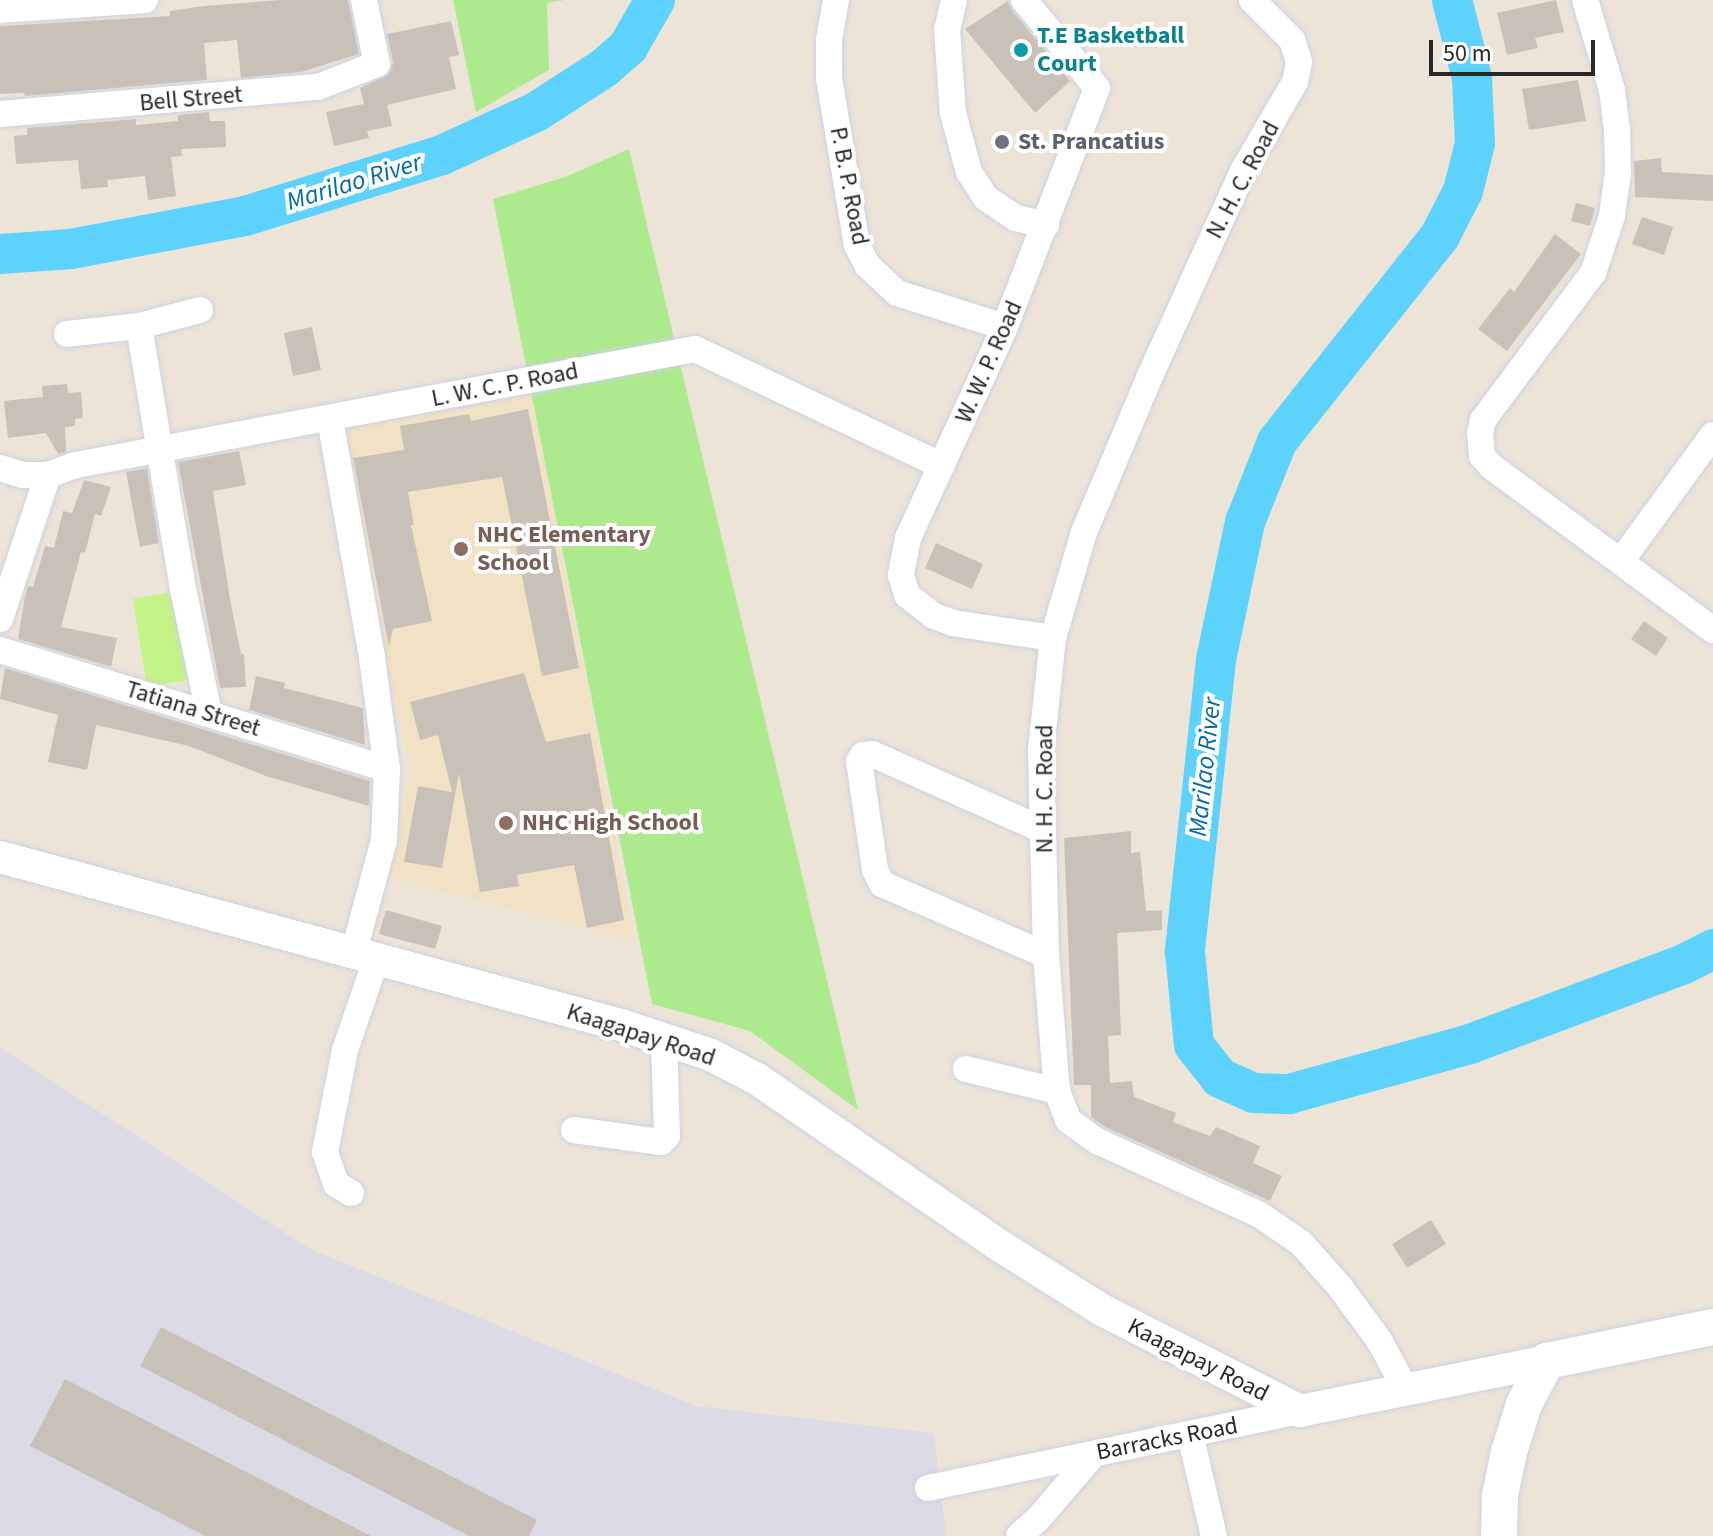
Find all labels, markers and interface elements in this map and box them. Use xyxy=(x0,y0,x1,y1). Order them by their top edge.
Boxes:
place label: T.E Basketball Court xyxy=(1037,22,1184,78)
scale bar xyxy=(1433,24,1599,74)
text: 50 m xyxy=(1443,36,1492,71)
marker: T.E Basketball Court xyxy=(1012,41,1030,59)
street label: Bell Street xyxy=(138,80,244,118)
street label: N. H. C. Road xyxy=(1200,116,1286,244)
street label: P. B. P. Road xyxy=(823,124,875,248)
place label: St. Prancatius xyxy=(1018,128,1164,156)
marker: St. Prancatius xyxy=(993,133,1011,151)
water label: Marilao River xyxy=(283,147,425,217)
street label: W. W. P. Road xyxy=(949,296,1029,428)
street label: L. W. C. P. Road xyxy=(429,357,581,413)
place label: NHC Elementary School xyxy=(477,521,651,577)
marker: NHC Elementary School xyxy=(452,540,470,558)
street label: Tatiana Street xyxy=(122,675,264,743)
water label: Marilao River xyxy=(1182,696,1228,838)
street label: N. H. C. Road xyxy=(1031,725,1059,853)
place label: NHC High School xyxy=(522,809,699,837)
marker: NHC High School xyxy=(497,814,515,832)
street label: Kaagapay Road xyxy=(563,997,719,1073)
street label: Kaagapay Road xyxy=(1123,1312,1273,1408)
street label: Barracks Road xyxy=(1094,1411,1240,1467)

